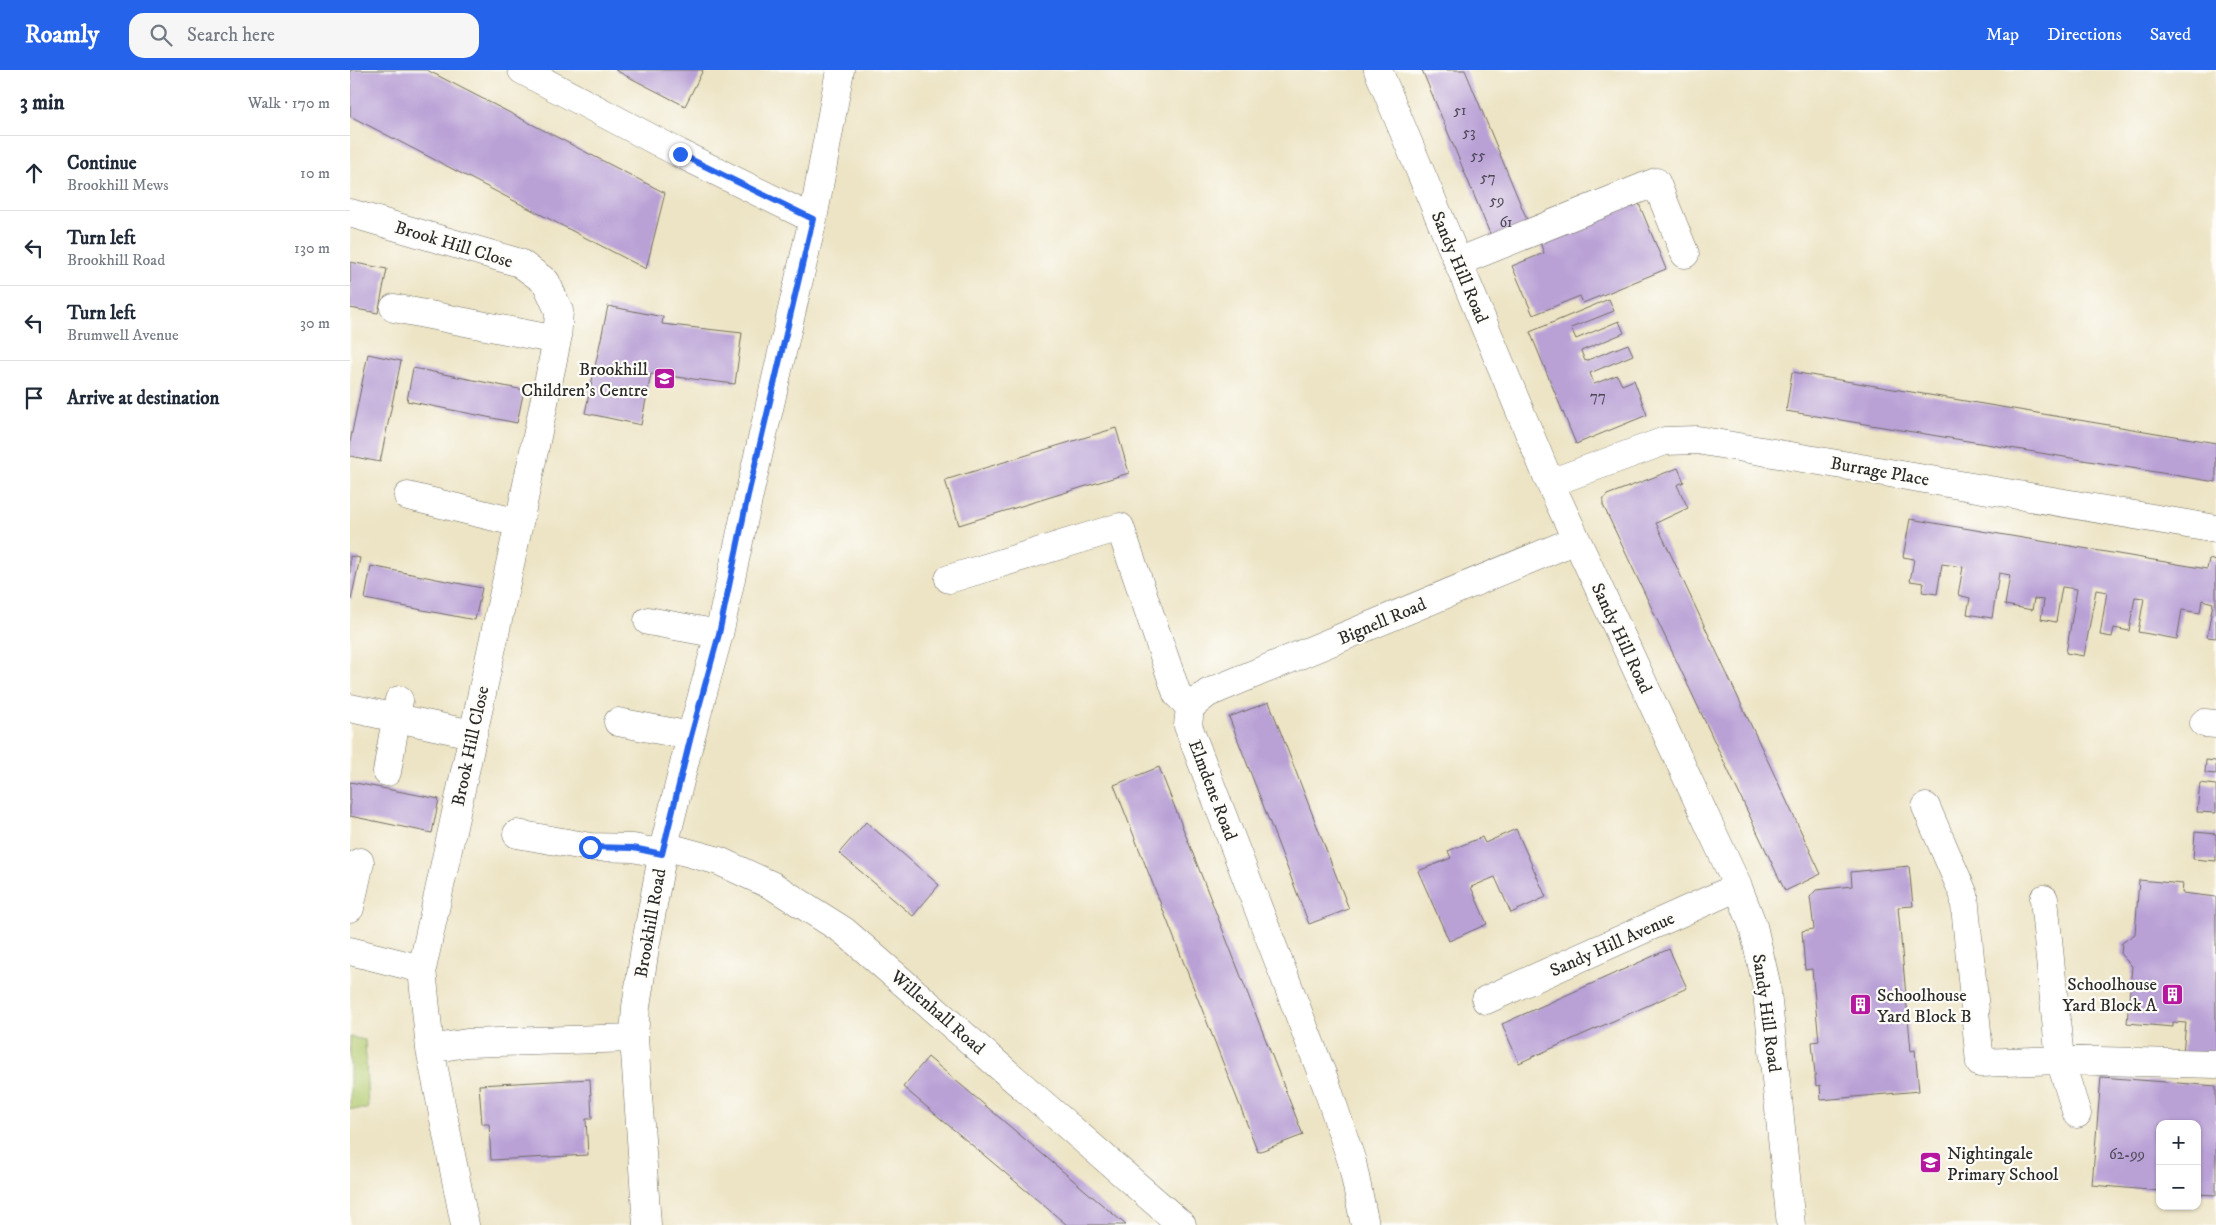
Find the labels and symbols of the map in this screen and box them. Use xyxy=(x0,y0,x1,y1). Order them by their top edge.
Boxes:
house number: 51 xyxy=(1454,101,1466,120)
house number: 53 xyxy=(1462,123,1476,142)
route end xyxy=(669,143,692,166)
house number: 55 xyxy=(1471,146,1486,165)
house number: 57 xyxy=(1480,168,1496,187)
house number: 59 xyxy=(1490,191,1504,210)
street label: Sandy Hill Road xyxy=(1426,208,1493,327)
house number: 61 xyxy=(1499,213,1513,232)
street label: Brook Hill Close xyxy=(392,217,515,273)
place label: Brookhill Children’s Centre xyxy=(521,359,649,402)
school or university icon: Brookhill Children’s Centre xyxy=(652,367,676,391)
house number: 77 xyxy=(1590,387,1606,406)
street label: Burrage Place xyxy=(1829,452,1931,491)
street label: Sandy Hill Road xyxy=(1586,580,1656,697)
street label: Bignell Road xyxy=(1335,594,1430,650)
street label: Brook Hill Close xyxy=(448,684,494,808)
street label: Elmdene Road xyxy=(1183,737,1241,844)
route start xyxy=(579,836,602,859)
street label: Brookhill Road xyxy=(631,867,671,979)
street label: Sandy Hill Avenue xyxy=(1547,908,1678,982)
street label: Sandy Hill Road xyxy=(1747,952,1785,1074)
street label: Willenhall Road xyxy=(885,965,989,1060)
place label: Schoolhouse Yard Block A xyxy=(2062,974,2158,1017)
building icon: Schoolhouse Yard Block A xyxy=(2161,982,2185,1006)
place label: Schoolhouse Yard Block B xyxy=(1877,985,1972,1028)
building icon: Schoolhouse Yard Block B xyxy=(1849,993,1873,1017)
place label: Nightingale Primary School xyxy=(1947,1143,2059,1186)
house number: 62-99 xyxy=(2109,1145,2145,1164)
school or university icon: Nightingale Primary School xyxy=(1919,1151,1943,1175)

